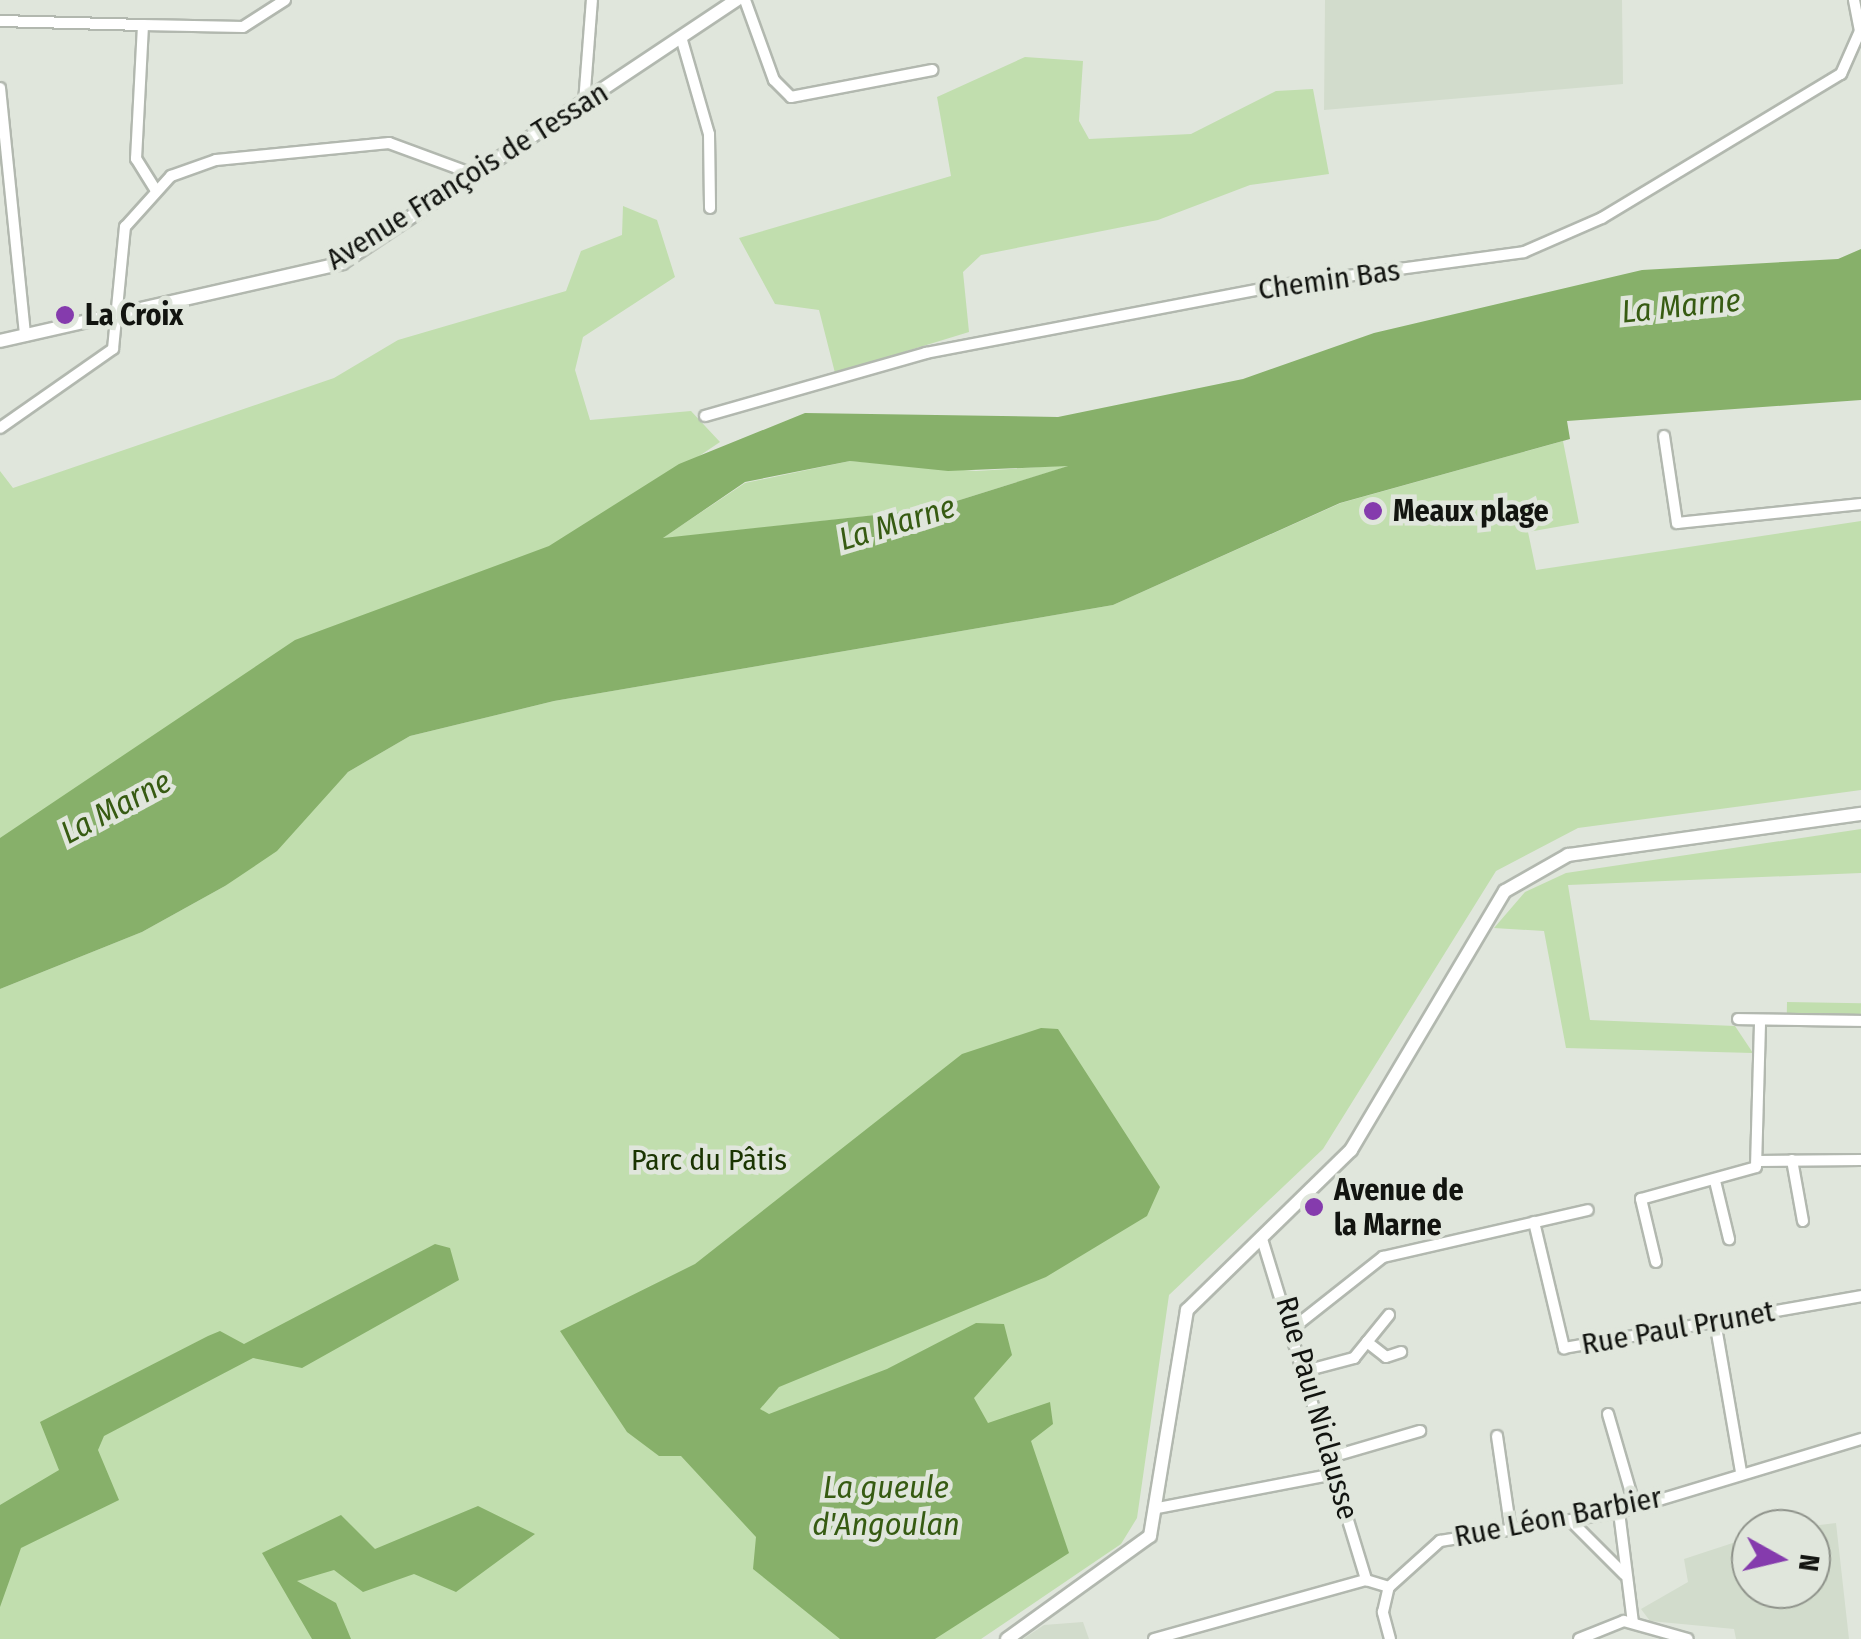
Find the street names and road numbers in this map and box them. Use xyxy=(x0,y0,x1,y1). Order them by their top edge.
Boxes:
street label: Avenue François de Tessan xyxy=(319,75,615,277)
street label: Chemin Bas xyxy=(1256,252,1402,308)
street label: Rue Paul Niclausse xyxy=(1268,1292,1366,1524)
street label: Rue Paul Prunet xyxy=(1579,1293,1777,1363)
street label: Rue Léon Barbier xyxy=(1451,1479,1665,1555)

